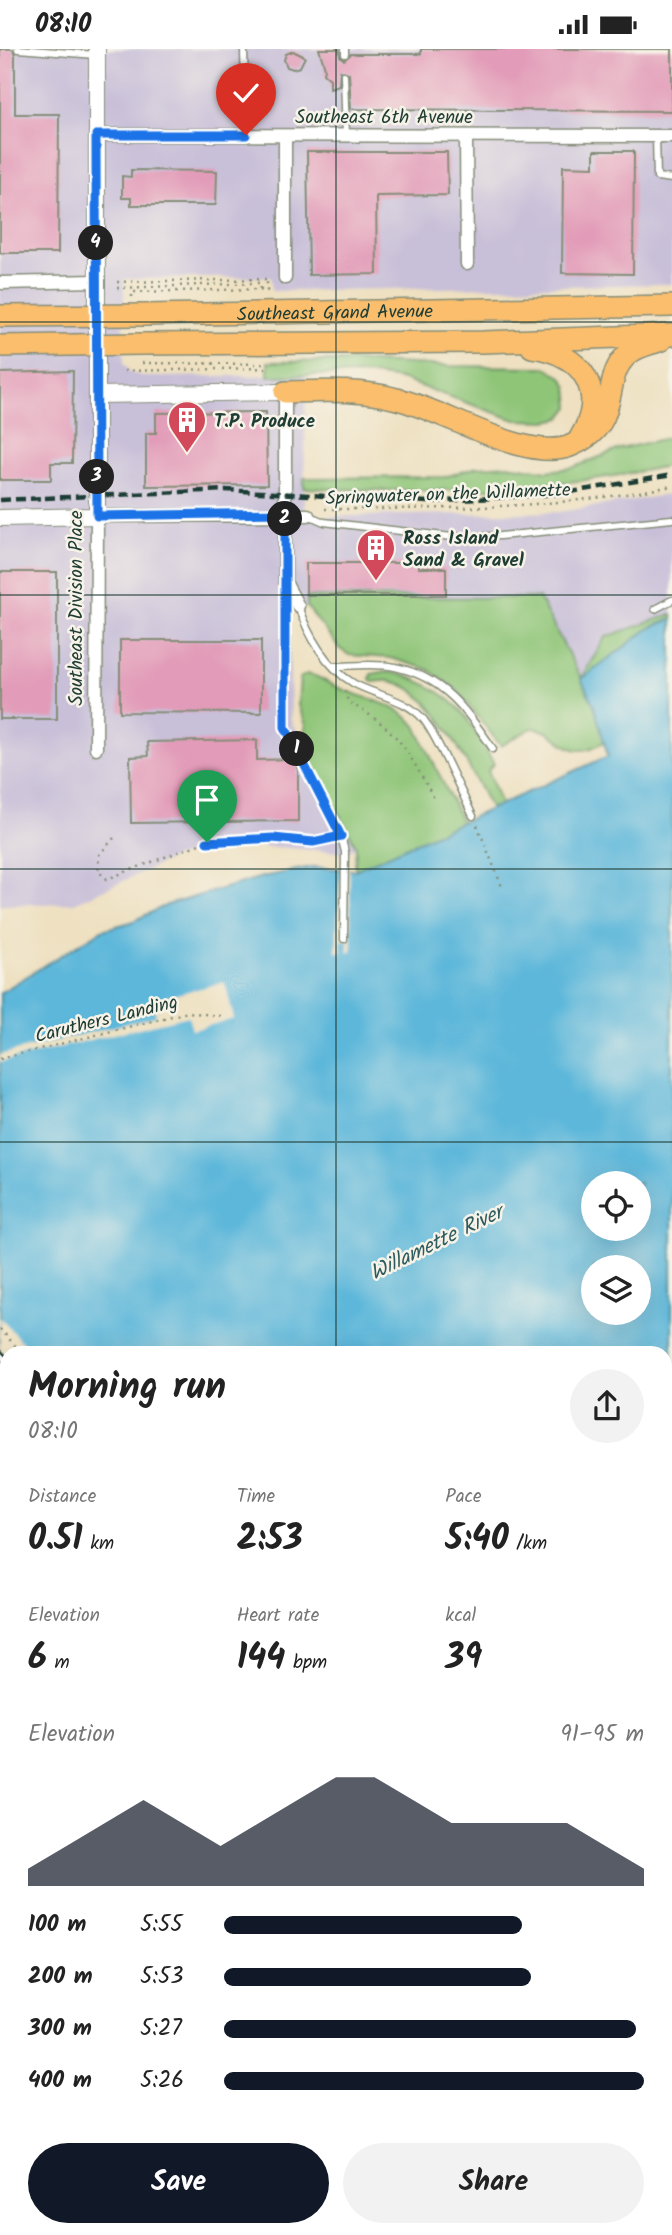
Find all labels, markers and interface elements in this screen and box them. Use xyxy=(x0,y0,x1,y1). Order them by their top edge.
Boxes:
text: 08:10 xyxy=(35,4,91,46)
pin xyxy=(216,63,276,135)
icon: check xyxy=(227,74,265,112)
street label: Southeast 6th Avenue xyxy=(295,103,473,133)
pin: 4 xyxy=(78,225,114,261)
text: 4 xyxy=(90,227,101,257)
street label: Southeast Grand Avenue xyxy=(237,297,434,330)
building icon: T.P. Produce xyxy=(166,399,208,454)
place label: T.P. Produce xyxy=(214,407,315,437)
pin: 3 xyxy=(80,459,114,495)
text: 3 xyxy=(91,461,102,491)
street label: Springwater on the Willamette xyxy=(325,476,572,514)
pin: 2 xyxy=(268,501,302,537)
text: 2 xyxy=(279,503,290,533)
street label: Southeast Division Place xyxy=(62,510,92,706)
place label: Ross Island Sand & Gravel xyxy=(403,524,525,576)
building icon: Ross Island Sand & Gravel xyxy=(355,527,397,582)
pin: 1 xyxy=(280,731,314,767)
text: 1 xyxy=(294,733,299,763)
pin xyxy=(177,770,237,842)
icon: arrive xyxy=(188,781,226,819)
street label: Caruthers Landing xyxy=(32,988,181,1052)
map controls xyxy=(581,1171,651,1325)
button: locate xyxy=(581,1171,651,1241)
water label: Willamette River xyxy=(365,1195,512,1290)
button: layers xyxy=(581,1255,651,1325)
text: Morning run xyxy=(28,1358,226,1418)
button: share xyxy=(570,1369,644,1443)
text: 08:10 xyxy=(28,1414,78,1450)
text: Distance xyxy=(28,1482,96,1512)
text: Time xyxy=(237,1482,275,1512)
text: Pace xyxy=(445,1482,482,1512)
text: 0.51 xyxy=(28,1512,83,1568)
text: 2:53 xyxy=(237,1512,303,1568)
text: 5:40 xyxy=(445,1512,509,1568)
text: km xyxy=(83,1529,114,1559)
text: /km xyxy=(509,1529,547,1559)
text: Elevation xyxy=(28,1601,100,1631)
text: Heart rate xyxy=(237,1601,319,1631)
text: kcal xyxy=(445,1601,476,1631)
text: 6 xyxy=(28,1631,47,1687)
text: 144 xyxy=(237,1631,285,1687)
text: 39 xyxy=(445,1631,482,1687)
text: m xyxy=(47,1648,70,1678)
text: bpm xyxy=(285,1648,327,1678)
text: Elevation xyxy=(28,1717,115,1753)
text: 91–95 m xyxy=(560,1717,644,1753)
text: 100 m xyxy=(28,1907,86,1943)
text: 5:55 xyxy=(140,1907,183,1943)
text: 200 m xyxy=(28,1959,93,1995)
text: 5:53 xyxy=(140,1959,184,1995)
text: 300 m xyxy=(28,2011,92,2047)
text: 5:27 xyxy=(140,2011,182,2047)
text: 400 m xyxy=(28,2063,92,2099)
text: 5:26 xyxy=(140,2063,184,2099)
button: Save xyxy=(28,2143,329,2223)
button: Share xyxy=(343,2143,644,2223)

